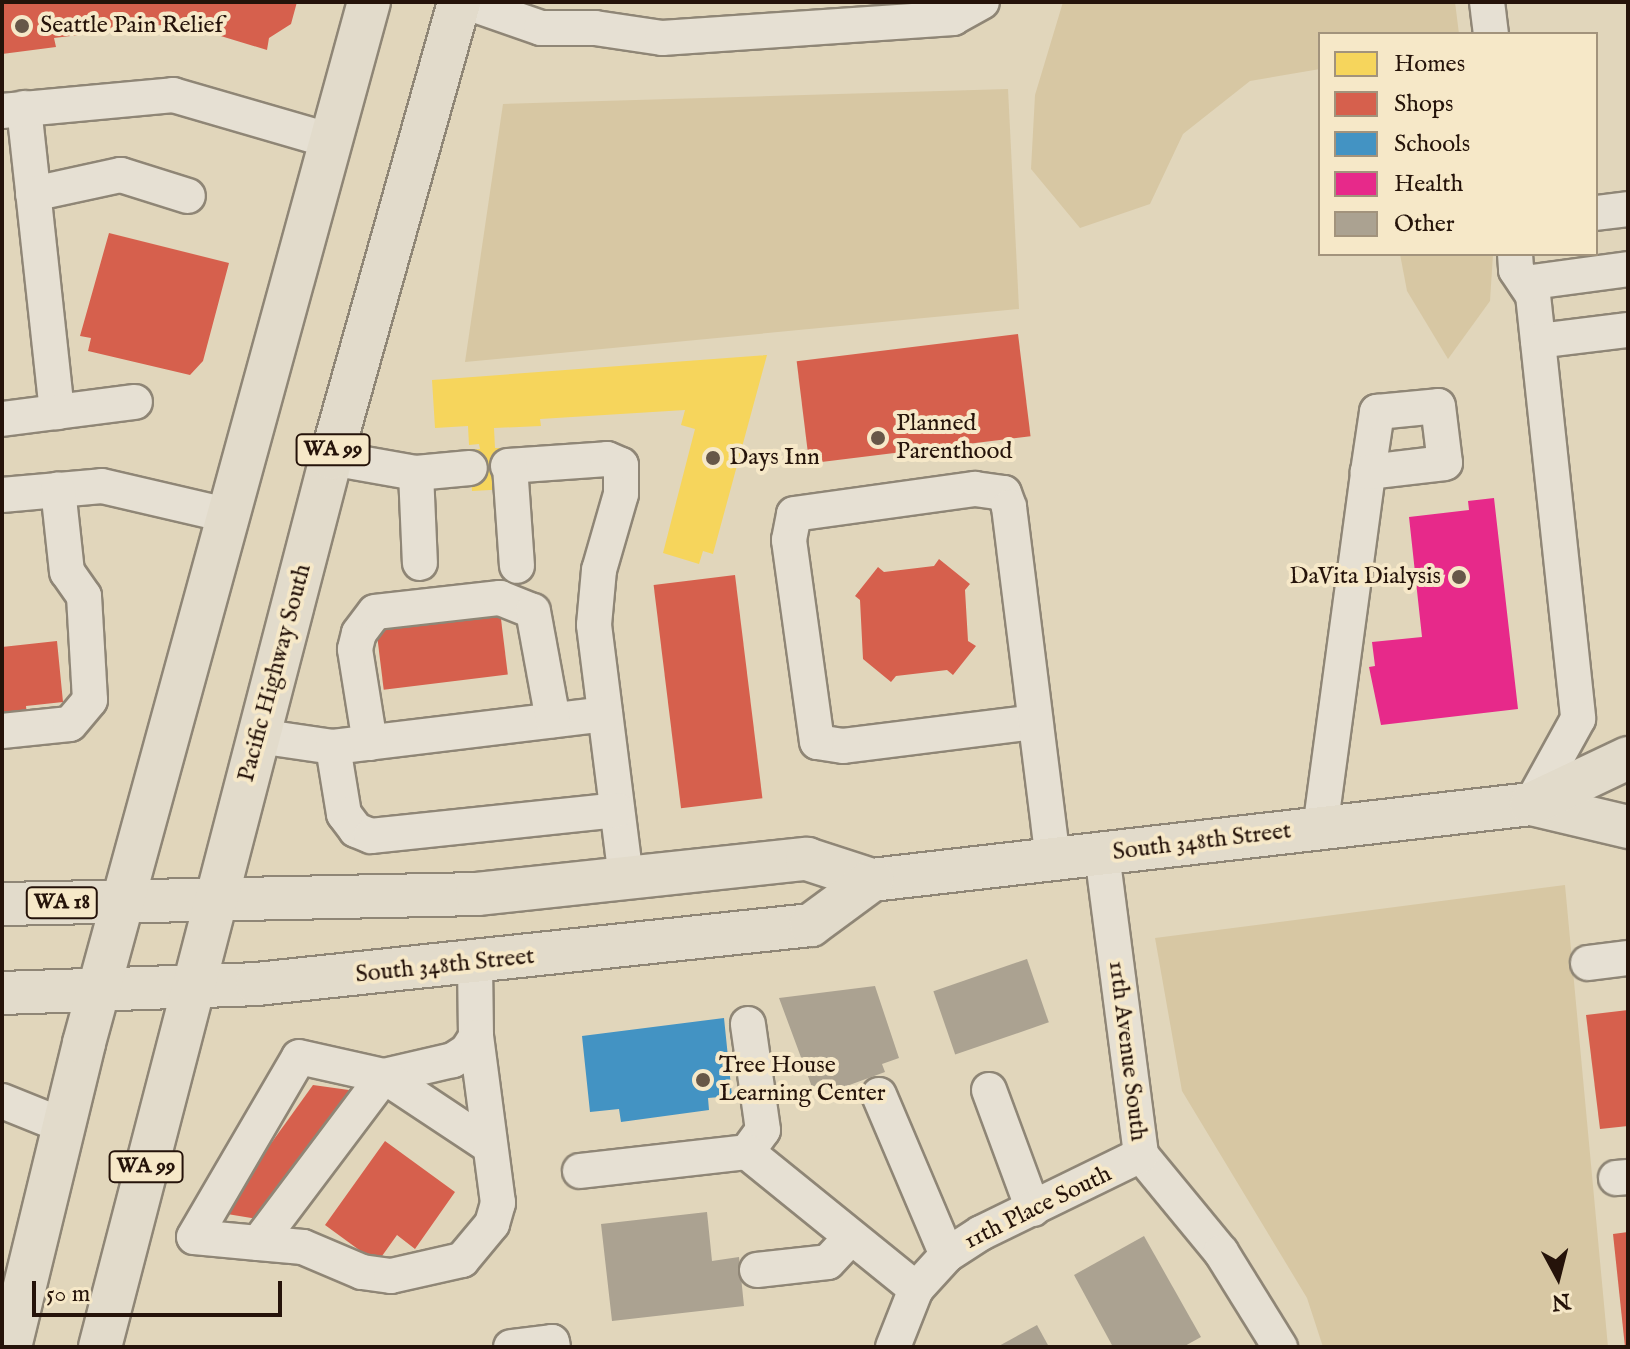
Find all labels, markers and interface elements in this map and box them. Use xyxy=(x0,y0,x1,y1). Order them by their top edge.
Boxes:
place label: Seattle Pain Relief xyxy=(40,12,223,40)
marker: Seattle Pain Relief xyxy=(11,15,33,37)
legend xyxy=(1318,32,1598,256)
text: Homes xyxy=(1394,49,1465,80)
text: Shops xyxy=(1394,89,1453,120)
text: Schools xyxy=(1394,129,1470,160)
text: Health xyxy=(1394,169,1463,200)
text: Other xyxy=(1394,209,1455,240)
place label: Planned Parenthood xyxy=(896,410,1012,466)
marker: Planned Parenthood xyxy=(867,427,889,449)
road number: WA 99 xyxy=(295,432,371,468)
place label: Days Inn xyxy=(729,444,820,472)
marker: Days Inn xyxy=(704,449,722,467)
street label: Pacific Highway South xyxy=(232,561,318,785)
place label: DaVita Dialysis xyxy=(1289,563,1441,591)
marker: DaVita Dialysis xyxy=(1448,566,1470,588)
street label: South 348th Street xyxy=(1111,817,1293,867)
road number: WA 18 xyxy=(24,885,100,921)
street label: South 348th Street xyxy=(354,942,536,990)
street label: 11th Avenue South xyxy=(1102,959,1152,1143)
place label: Tree House Learning Center xyxy=(719,1052,886,1108)
marker: Tree House Learning Center xyxy=(694,1071,712,1089)
road number: WA 99 xyxy=(108,1149,184,1185)
street label: 11th Place South xyxy=(960,1160,1116,1256)
north arrow xyxy=(1518,1237,1598,1317)
scale bar xyxy=(36,1265,286,1315)
text: 50 m xyxy=(46,1279,90,1310)
text: N xyxy=(1550,1286,1572,1316)

